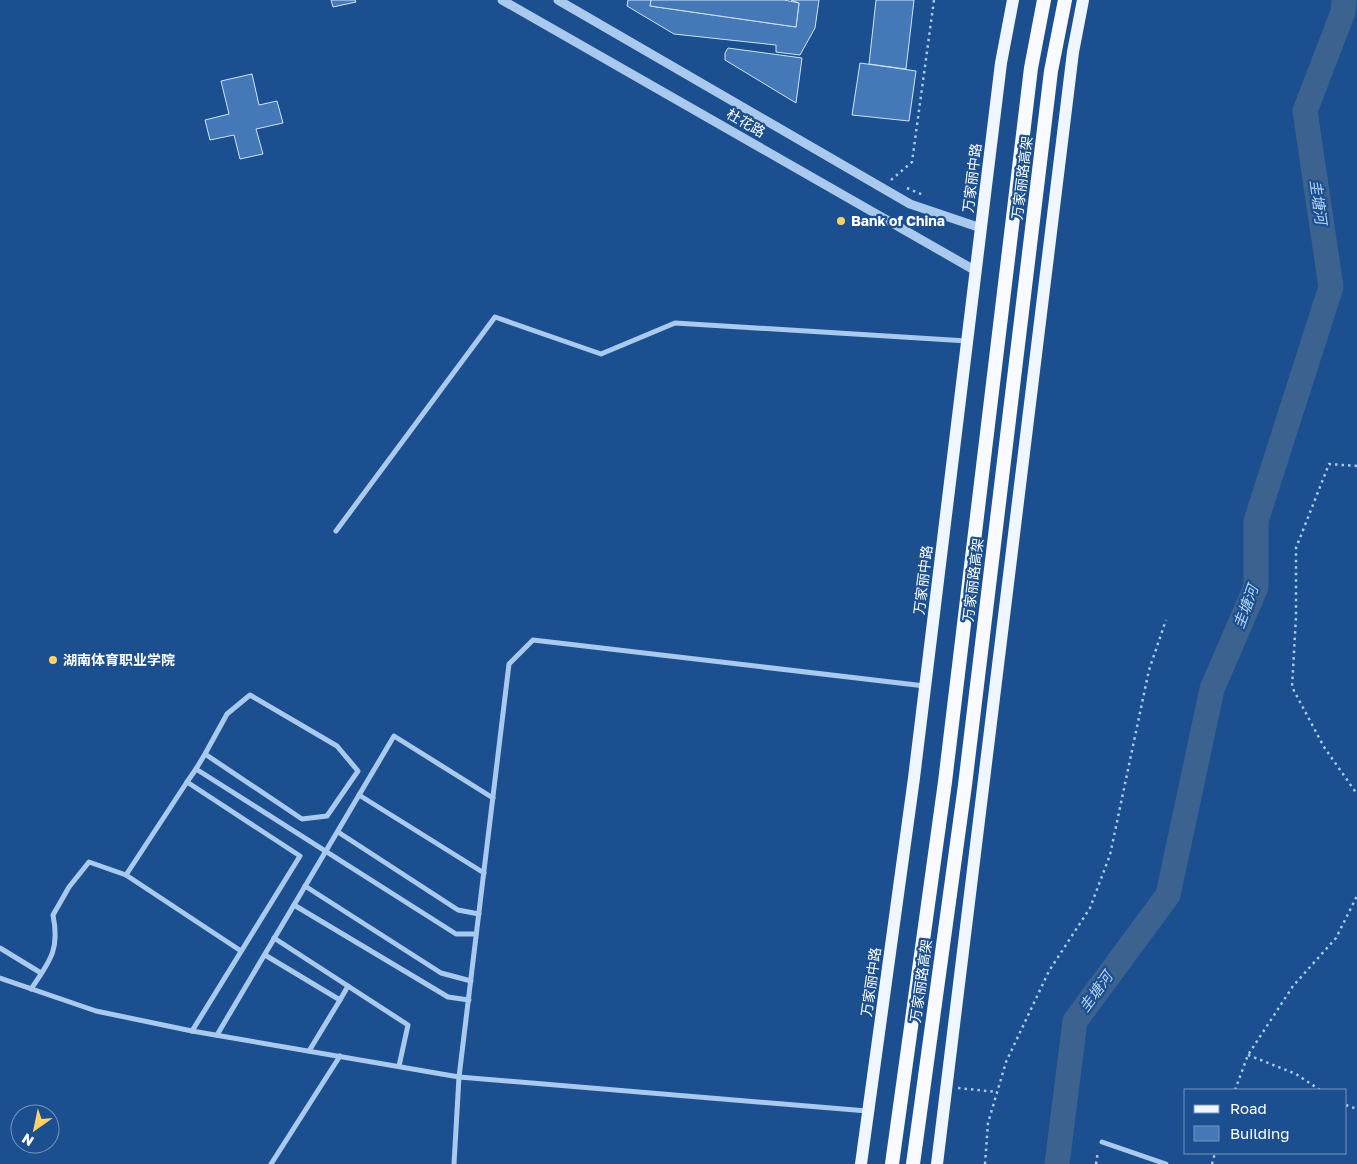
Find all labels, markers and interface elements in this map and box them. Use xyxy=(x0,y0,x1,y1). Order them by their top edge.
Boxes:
street label: 杜花路 xyxy=(724,105,769,140)
street label: 万家丽路高架 xyxy=(1008,135,1035,221)
street label: 万家丽中路 xyxy=(959,142,984,214)
water label: 圭塘河 xyxy=(1307,178,1331,228)
place label: Bank of China xyxy=(851,212,945,229)
marker: Bank of China xyxy=(835,215,847,227)
street label: 万家丽路高架 xyxy=(959,537,986,623)
street label: 万家丽中路 xyxy=(910,544,935,616)
water label: 圭塘河 xyxy=(1229,580,1262,631)
place label: 湖南体育职业学院 xyxy=(63,651,175,668)
marker: 湖南体育职业学院 xyxy=(47,654,59,666)
street label: 万家丽路高架 xyxy=(906,938,935,1024)
street label: 万家丽中路 xyxy=(857,946,884,1018)
water label: 圭塘河 xyxy=(1075,965,1117,1015)
legend xyxy=(1184,1089,1347,1154)
text: Road xyxy=(1230,1099,1267,1117)
north arrow xyxy=(10,1104,60,1154)
text: Building xyxy=(1230,1124,1290,1142)
text: N xyxy=(19,1130,37,1150)

